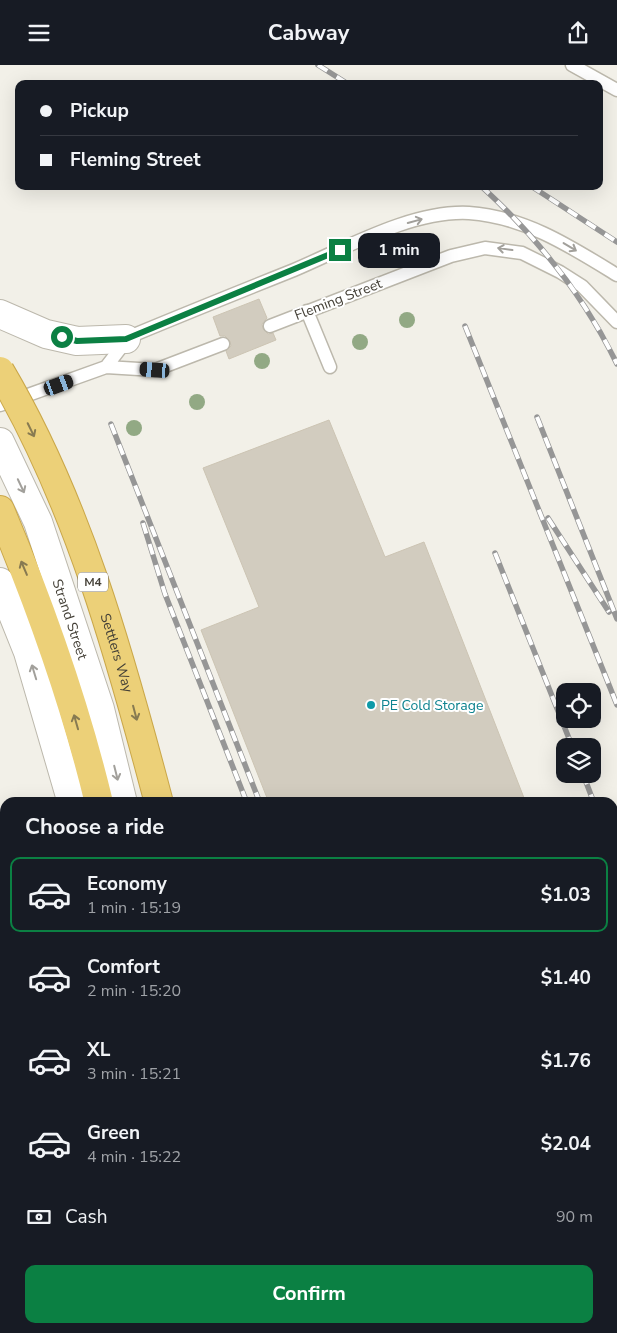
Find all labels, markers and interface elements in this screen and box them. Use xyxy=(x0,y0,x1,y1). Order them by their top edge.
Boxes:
text: Cabway xyxy=(268,18,349,48)
icon: menu xyxy=(25,19,53,47)
icon: share xyxy=(564,19,592,47)
text: Pickup xyxy=(70,98,129,124)
text: Fleming Street xyxy=(70,147,201,173)
one-way arrow xyxy=(407,216,423,225)
callout: 1 min xyxy=(358,233,440,267)
route end xyxy=(329,239,351,261)
text: 1 min xyxy=(378,239,420,261)
one-way arrow xyxy=(563,242,577,252)
one-way arrow xyxy=(497,244,513,254)
street label: Fleming Street xyxy=(292,274,385,325)
route start xyxy=(51,326,73,348)
car xyxy=(139,361,170,379)
car xyxy=(42,373,75,397)
one-way arrow xyxy=(26,422,36,437)
one-way arrow xyxy=(17,478,26,493)
one-way arrow xyxy=(19,561,29,576)
road number: M4 xyxy=(78,573,108,591)
street label: Strand Street xyxy=(48,577,92,662)
street label: Settlers Way xyxy=(96,611,138,696)
one-way arrow xyxy=(28,664,38,680)
map controls xyxy=(556,683,601,783)
button: locate xyxy=(556,683,601,728)
place label: PE Cold Storage xyxy=(381,696,483,715)
marker: PE Cold Storage xyxy=(365,699,377,711)
one-way arrow xyxy=(131,705,141,721)
one-way arrow xyxy=(71,714,81,730)
button: layers xyxy=(556,738,601,783)
one-way arrow xyxy=(112,764,121,780)
text: Choose a ride xyxy=(25,812,164,842)
text: Economy xyxy=(87,871,167,897)
icon: car xyxy=(27,872,72,917)
text: $1.03 xyxy=(541,882,591,908)
text: 1 min · 15:19 xyxy=(87,897,181,919)
text: Comfort xyxy=(87,954,160,980)
icon: car xyxy=(27,955,72,1000)
text: $1.40 xyxy=(541,965,591,991)
text: 2 min · 15:20 xyxy=(87,980,181,1002)
text: XL xyxy=(87,1037,110,1063)
icon: car xyxy=(27,1038,72,1083)
text: $1.76 xyxy=(541,1048,591,1074)
text: 3 min · 15:21 xyxy=(87,1063,181,1085)
text: Green xyxy=(87,1120,140,1146)
icon: car xyxy=(27,1121,72,1166)
text: $2.04 xyxy=(541,1131,591,1157)
text: 4 min · 15:22 xyxy=(87,1146,181,1168)
icon: cash xyxy=(25,1203,53,1231)
text: Cash xyxy=(65,1204,107,1230)
text: 90 m xyxy=(556,1206,593,1228)
button: Confirm xyxy=(25,1265,593,1323)

